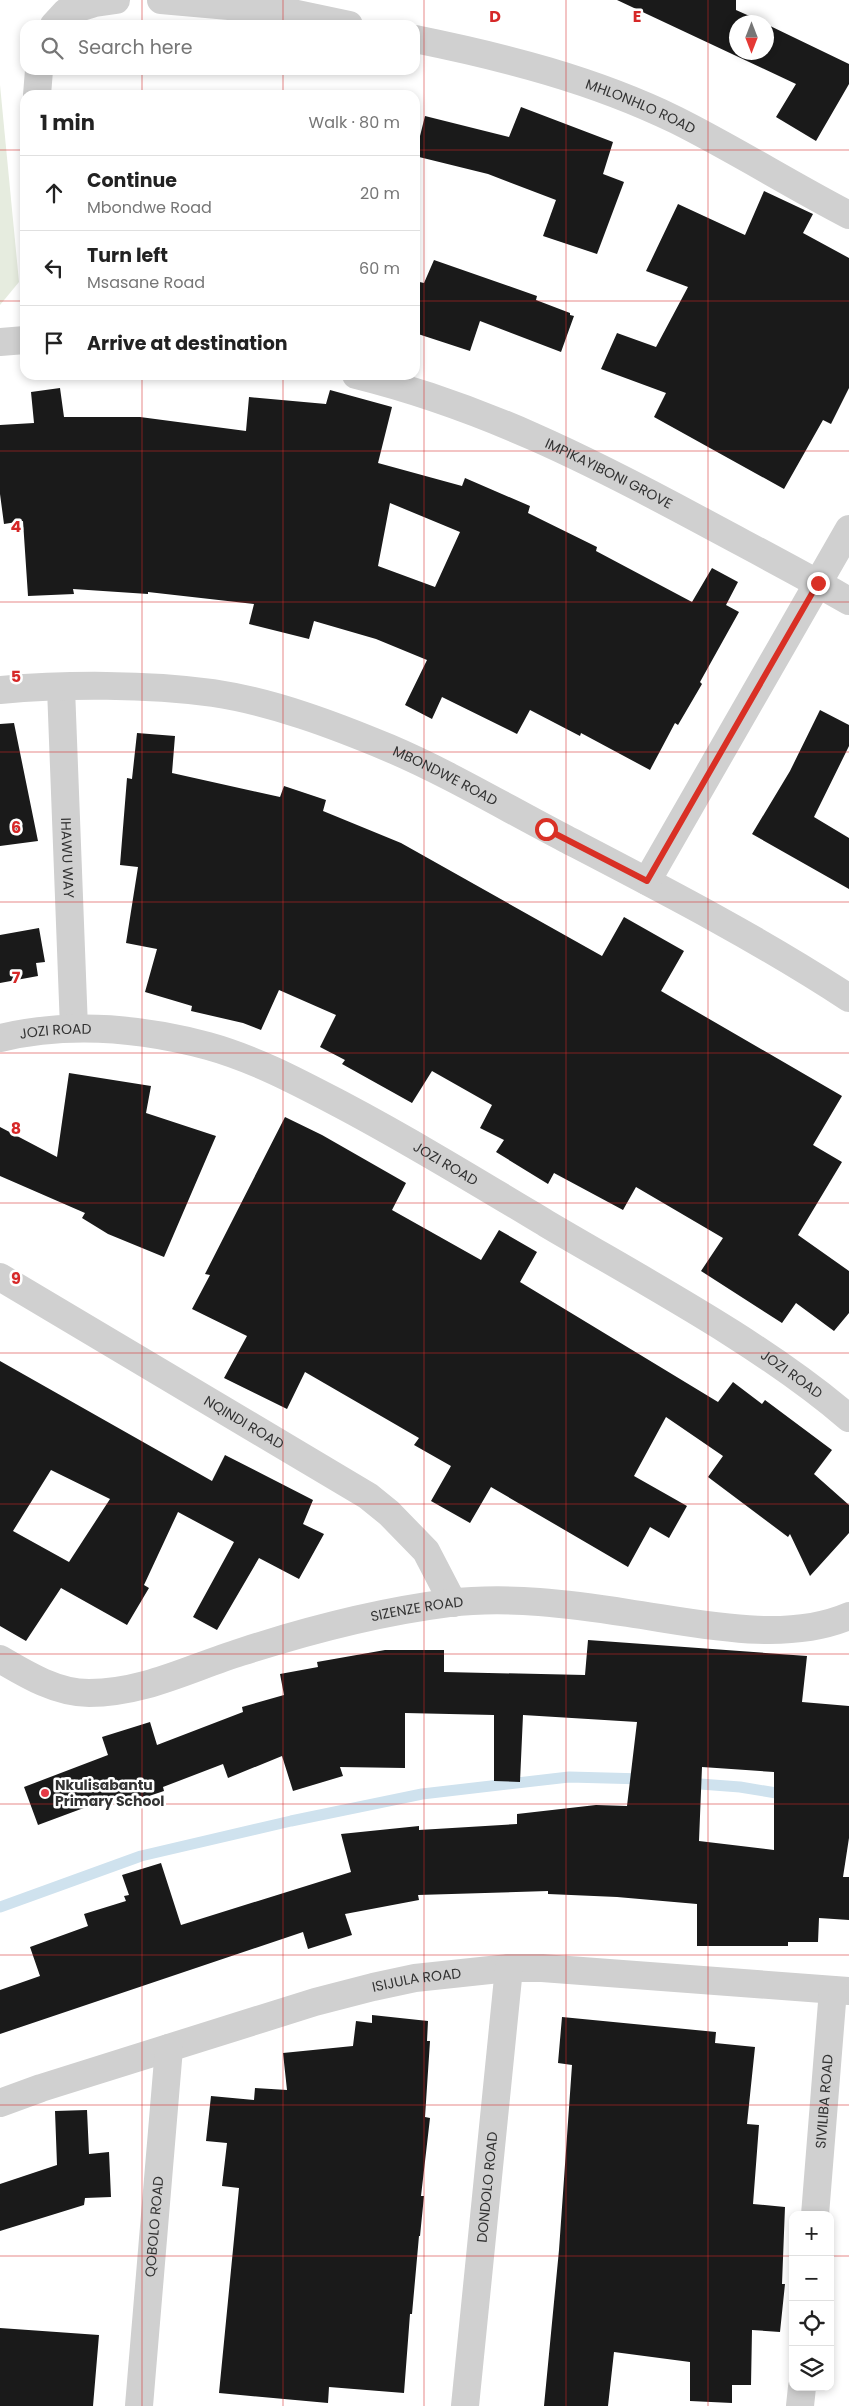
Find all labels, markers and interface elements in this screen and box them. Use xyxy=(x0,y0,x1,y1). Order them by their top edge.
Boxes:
text: D xyxy=(489,5,501,28)
text: E xyxy=(633,5,641,28)
north arrow xyxy=(729,15,774,60)
search box xyxy=(20,20,420,75)
icon: search xyxy=(38,34,66,62)
text: Search here xyxy=(78,34,192,61)
street label: MHLONHLO ROAD xyxy=(583,74,699,138)
text: 1 min xyxy=(40,108,95,137)
text: Walk · 80 m xyxy=(309,111,400,134)
text: Continue xyxy=(87,167,177,194)
icon: ahead xyxy=(40,179,68,207)
text: 20 m xyxy=(360,182,400,205)
text: Mbondwe Road xyxy=(87,196,212,219)
text: Turn left xyxy=(87,242,168,269)
icon: left xyxy=(40,254,68,282)
text: 60 m xyxy=(359,257,400,280)
text: Msasane Road xyxy=(87,271,205,294)
icon: arrive xyxy=(40,329,68,357)
text: Arrive at destination xyxy=(87,330,288,357)
street label: IMPIKAYIBONI GROVE xyxy=(542,433,676,514)
text: 4 xyxy=(11,515,22,538)
route end xyxy=(807,572,830,595)
text: 5 xyxy=(11,665,21,688)
street label: MBONDWE ROAD xyxy=(390,741,501,811)
text: 6 xyxy=(11,816,21,839)
street label: IHAWU WAY xyxy=(56,817,79,899)
route start xyxy=(535,818,558,841)
text: 7 xyxy=(12,966,21,989)
street label: JOZI ROAD xyxy=(18,1019,92,1044)
text: 8 xyxy=(11,1117,21,1140)
street label: JOZI ROAD xyxy=(410,1137,482,1190)
text: 9 xyxy=(11,1267,21,1290)
street label: JOZI ROAD xyxy=(757,1345,827,1403)
street label: NQINDI ROAD xyxy=(200,1391,288,1454)
street label: SIZENZE ROAD xyxy=(369,1592,464,1626)
place label: Nkulisabantu Primary School xyxy=(55,1775,164,1811)
marker: Nkulisabantu Primary School xyxy=(39,1787,51,1799)
street label: ISIJULA ROAD xyxy=(370,1963,462,1997)
street label: SIVILIBA ROAD xyxy=(810,2053,838,2149)
street label: DONDOLO ROAD xyxy=(471,2131,503,2244)
street label: QOBOLO ROAD xyxy=(140,2175,168,2278)
map controls xyxy=(789,2211,834,2391)
button: + xyxy=(789,2211,834,2256)
button: − xyxy=(789,2256,834,2301)
button: locate xyxy=(789,2301,834,2346)
button: layers xyxy=(789,2346,834,2391)

